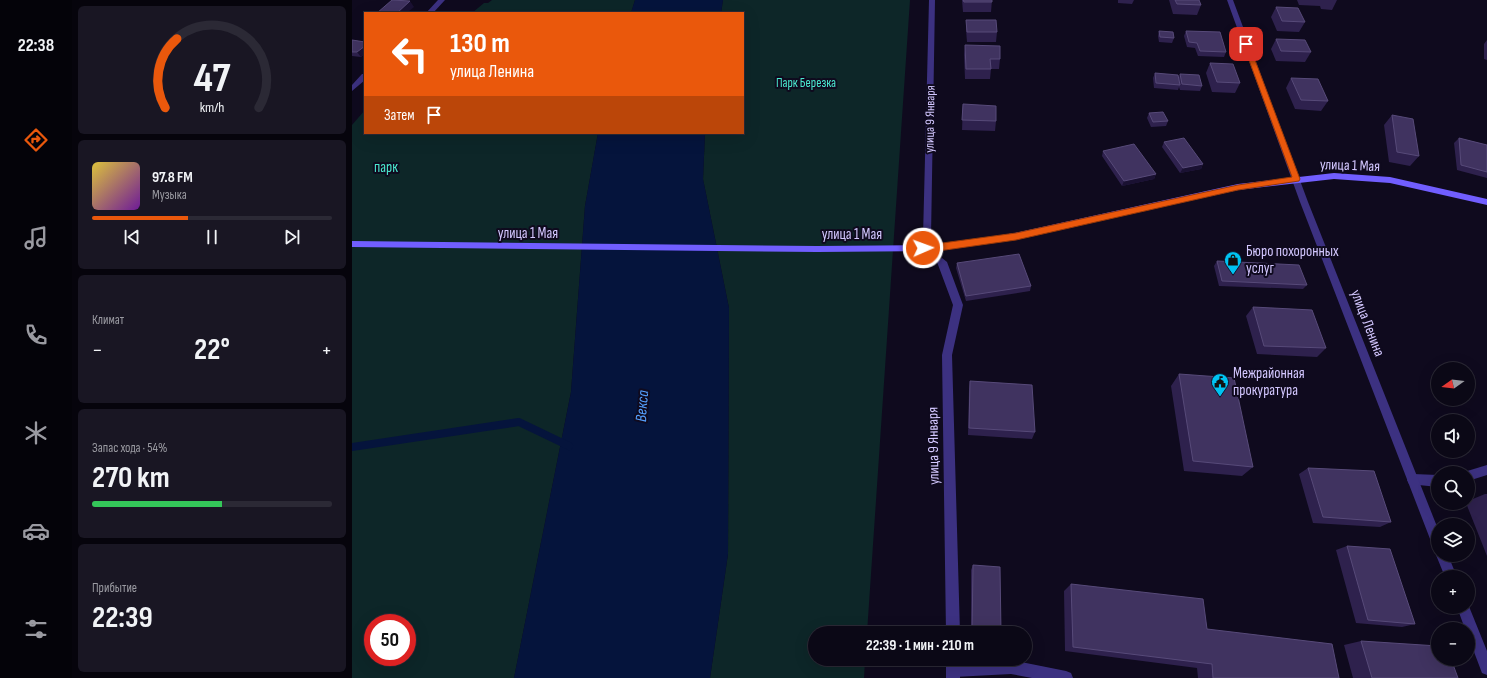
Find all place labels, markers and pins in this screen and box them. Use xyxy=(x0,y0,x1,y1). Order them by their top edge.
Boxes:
pin xyxy=(1229,27,1263,61)
place label: Бюро похоронных услуг xyxy=(1246,242,1339,278)
shop icon: Бюро похоронных услуг xyxy=(1223,250,1243,275)
place label: Межрайонная прокуратура xyxy=(1233,364,1305,400)
public building icon: Межрайонная прокуратура xyxy=(1210,372,1230,397)

